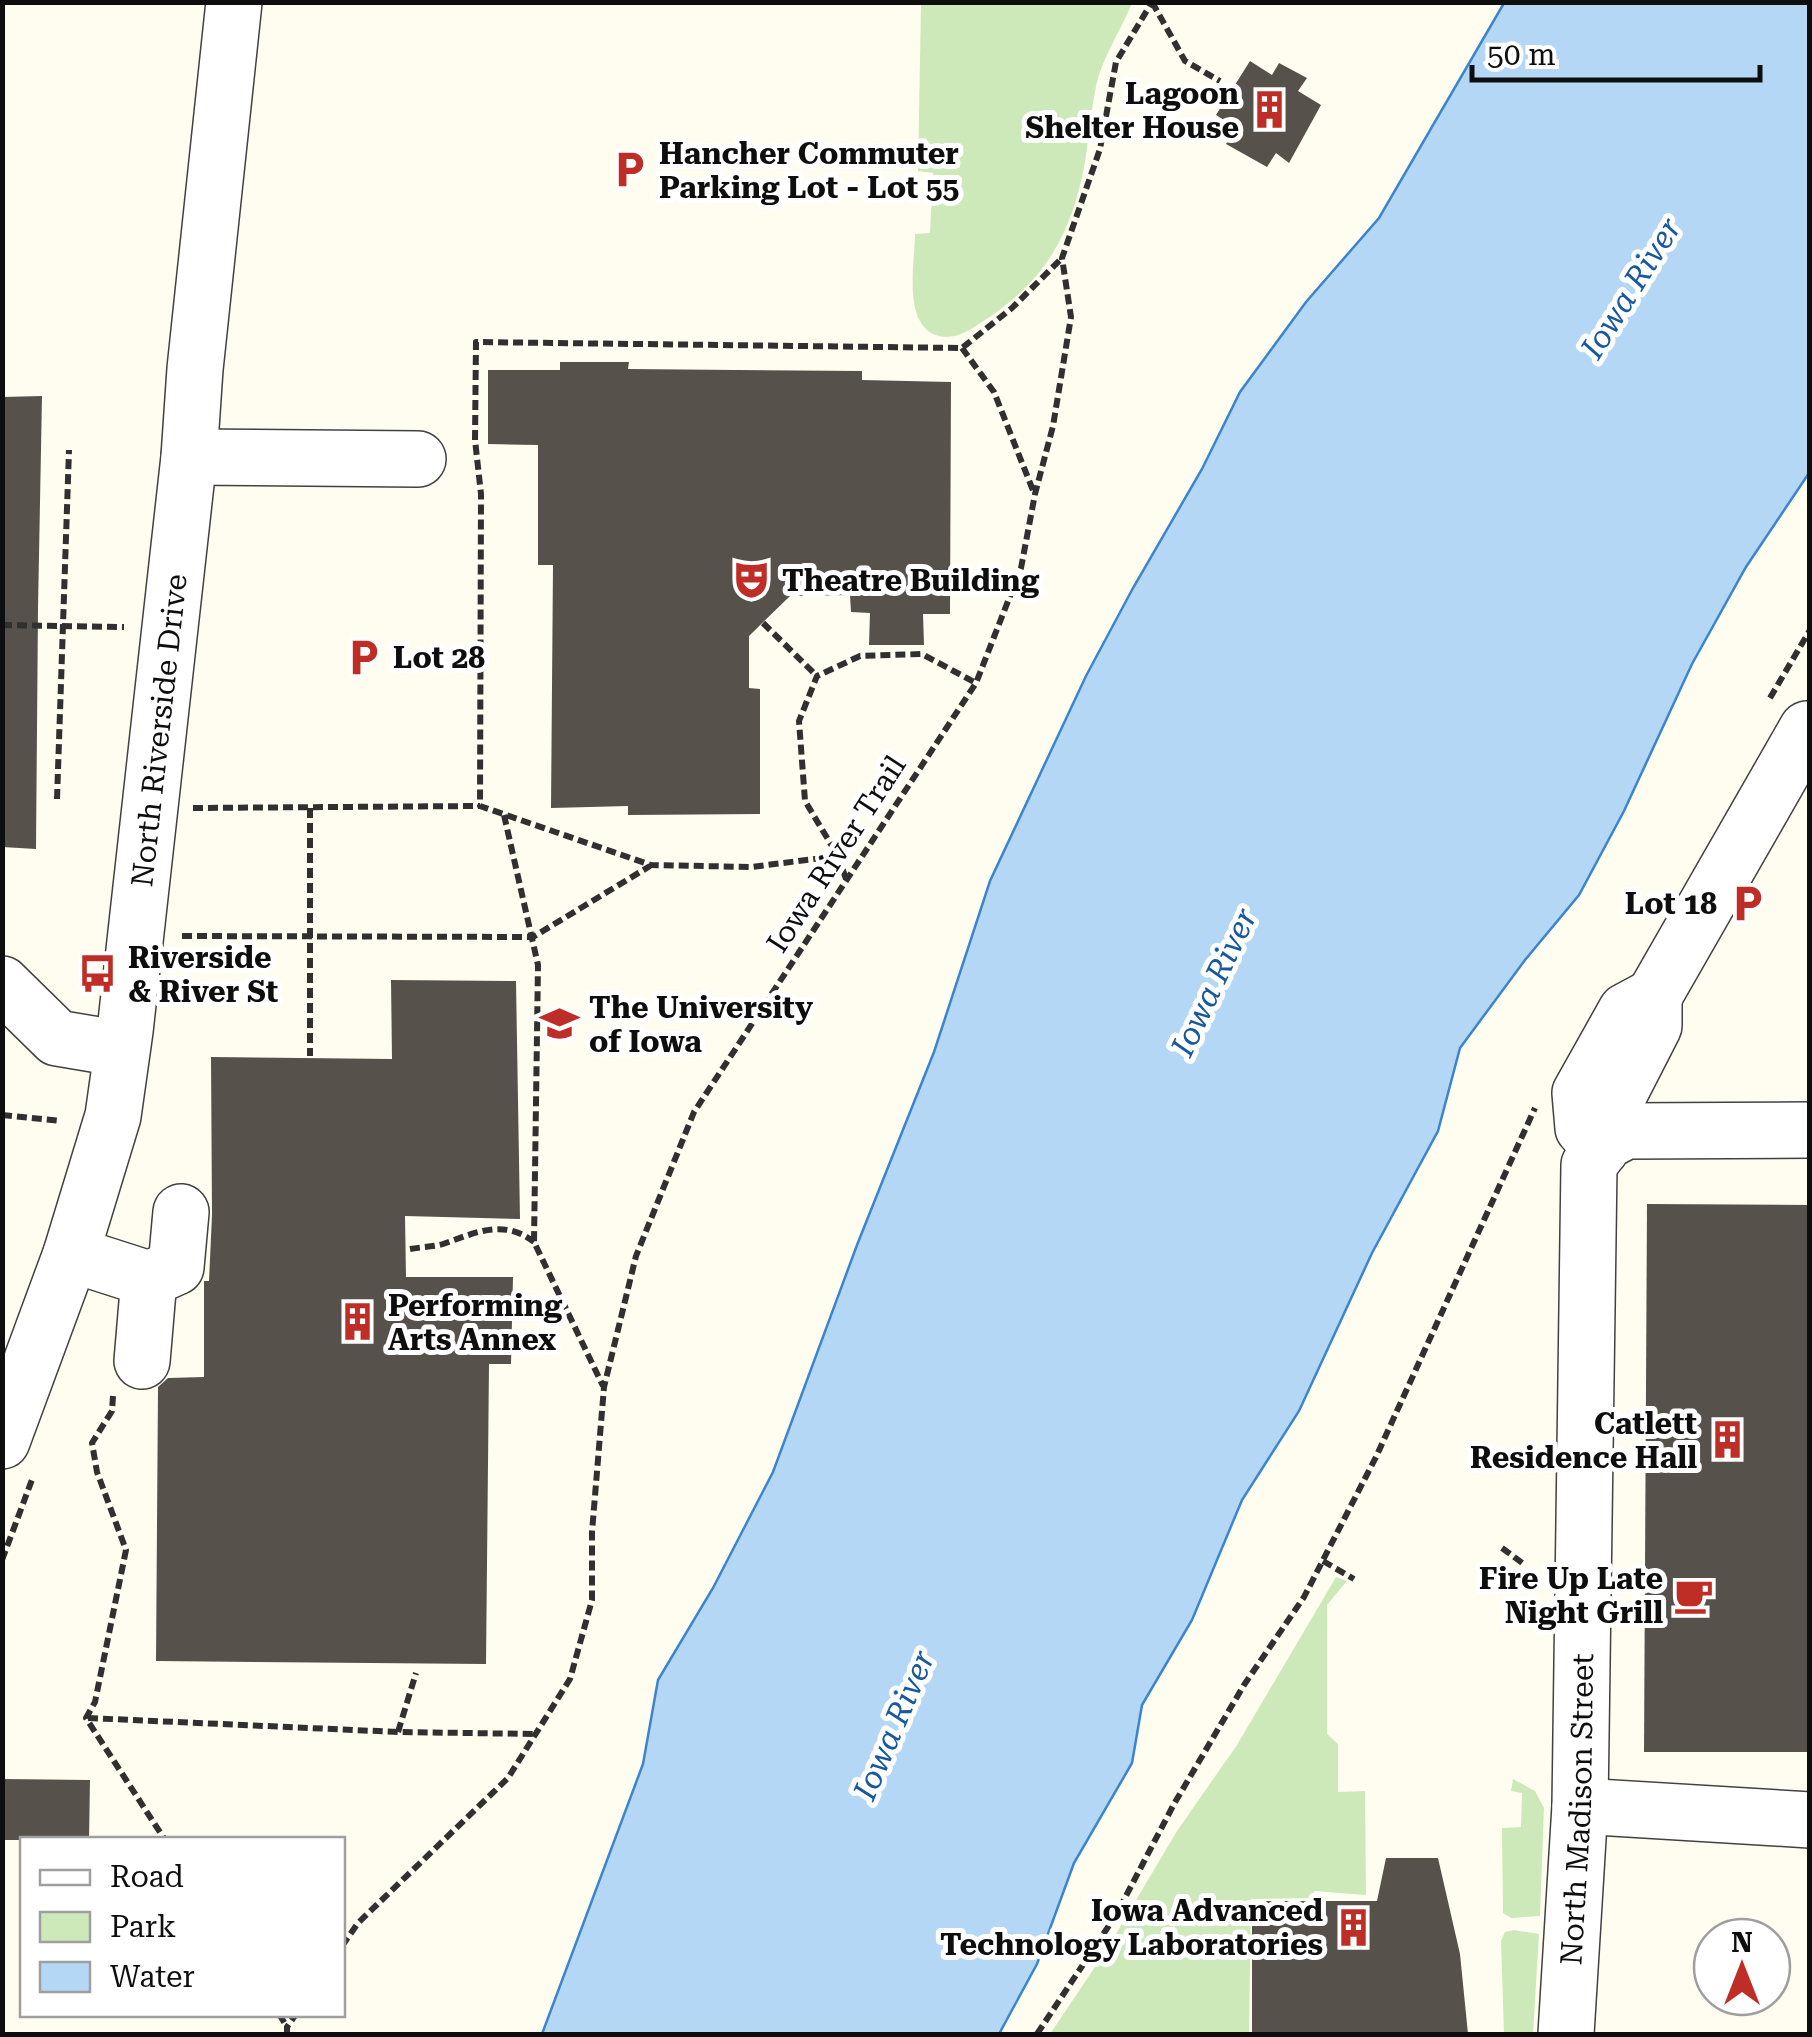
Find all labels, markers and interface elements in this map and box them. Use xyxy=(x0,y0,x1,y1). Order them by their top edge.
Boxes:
scale bar xyxy=(1472,20,1760,82)
text: 50 m xyxy=(1487,37,1556,72)
place label: Lagoon Shelter House xyxy=(1025,76,1239,145)
building icon: Lagoon Shelter House xyxy=(1248,89,1290,131)
place label: Hancher Commuter Parking Lot - Lot 55 xyxy=(659,136,959,205)
parking icon: Hancher Commuter Parking Lot - Lot 55 xyxy=(608,149,650,191)
water label: Iowa River xyxy=(1572,210,1689,366)
theatre icon: Theatre Building xyxy=(731,559,773,601)
place label: Theatre Building xyxy=(782,563,1040,598)
street label: North Riverside Drive xyxy=(124,572,193,889)
parking icon: Lot 28 xyxy=(342,636,384,678)
place label: Lot 28 xyxy=(393,640,485,675)
street label: Iowa River Trail xyxy=(759,749,913,959)
parking icon: Lot 18 xyxy=(1726,882,1768,924)
place label: Lot 18 xyxy=(1625,886,1717,921)
water label: Iowa River xyxy=(1163,902,1265,1063)
place label: Riverside & River St xyxy=(128,940,278,1009)
bus stop icon: Riverside & River St xyxy=(77,953,119,995)
place label: The University of Iowa xyxy=(589,990,813,1059)
school or university icon: The University of Iowa xyxy=(538,1003,580,1045)
place label: Performing Arts Annex xyxy=(388,1288,563,1357)
building icon: Performing Arts Annex xyxy=(337,1301,379,1343)
place label: Catlett Residence Hall xyxy=(1470,1406,1697,1475)
building icon: Catlett Residence Hall xyxy=(1706,1419,1748,1461)
place label: Fire Up Late Night Grill xyxy=(1479,1561,1663,1630)
cafe icon: Fire Up Late Night Grill xyxy=(1672,1574,1714,1616)
water label: Iowa River xyxy=(845,1644,943,1807)
street label: North Madison Street xyxy=(1553,1653,1600,1966)
legend xyxy=(20,1837,345,2017)
text: Road xyxy=(110,1859,184,1894)
place label: Iowa Advanced Technology Laboratories xyxy=(940,1893,1323,1962)
building icon: Iowa Advanced Technology Laboratories xyxy=(1332,1906,1374,1948)
text: Park xyxy=(110,1909,176,1944)
north arrow xyxy=(1692,1917,1792,2017)
text: N xyxy=(1731,1926,1753,1959)
text: Water xyxy=(110,1959,195,1994)

